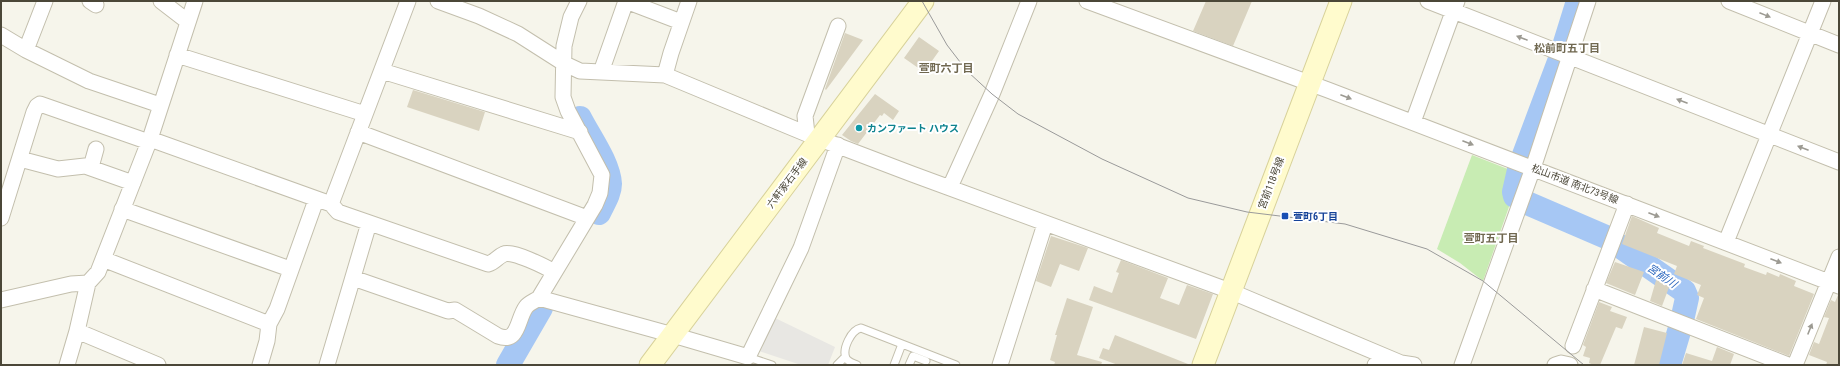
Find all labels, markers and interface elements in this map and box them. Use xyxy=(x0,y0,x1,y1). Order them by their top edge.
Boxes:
one-way arrow xyxy=(1760,13,1772,19)
one-way arrow xyxy=(1515,34,1527,40)
district label: 松前町五丁目 xyxy=(1534,42,1600,55)
district label: 萱町六丁目 xyxy=(919,62,974,75)
one-way arrow xyxy=(1341,94,1353,100)
one-way arrow xyxy=(1675,97,1687,103)
marker: カンファート ハウス xyxy=(854,123,864,133)
place label: カンファート ハウス xyxy=(867,123,959,134)
one-way arrow xyxy=(1462,140,1474,146)
one-way arrow xyxy=(1796,145,1808,151)
street label: 宮前118号線 xyxy=(1256,155,1286,211)
street label: 六軒家石手線 xyxy=(765,156,809,210)
street label: 松山市道 南北73号線 xyxy=(1530,162,1620,206)
marker: 萱町6丁目 xyxy=(1280,211,1290,221)
place label: 萱町6丁目 xyxy=(1293,211,1338,222)
one-way arrow xyxy=(1649,212,1661,218)
district label: 萱町五丁目 xyxy=(1464,232,1519,245)
one-way arrow xyxy=(1770,259,1782,265)
water label: 宮前川 xyxy=(1645,261,1680,291)
one-way arrow xyxy=(1807,322,1813,334)

